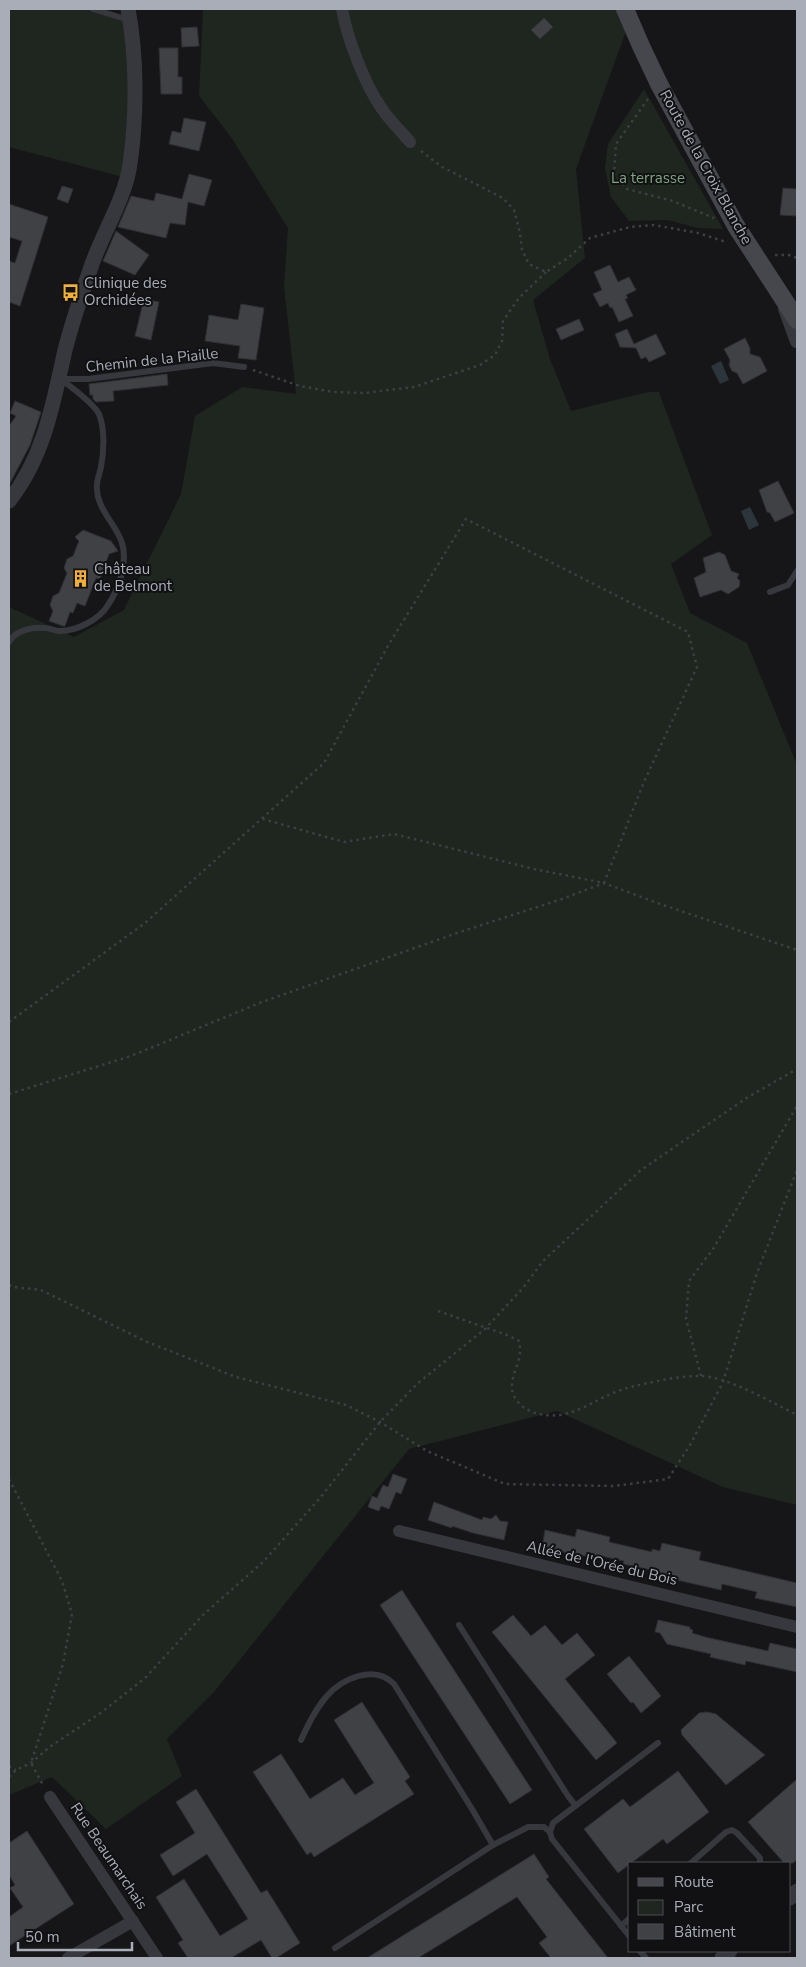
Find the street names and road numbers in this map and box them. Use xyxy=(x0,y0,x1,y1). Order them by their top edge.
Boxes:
street label: Route de la Croix Blanche xyxy=(655,86,757,248)
street label: Chemin de la Piaille xyxy=(85,343,219,377)
street label: Allée de l'Orée du Bois xyxy=(525,1536,679,1590)
street label: Rue Beaumarchais xyxy=(66,1799,152,1913)

